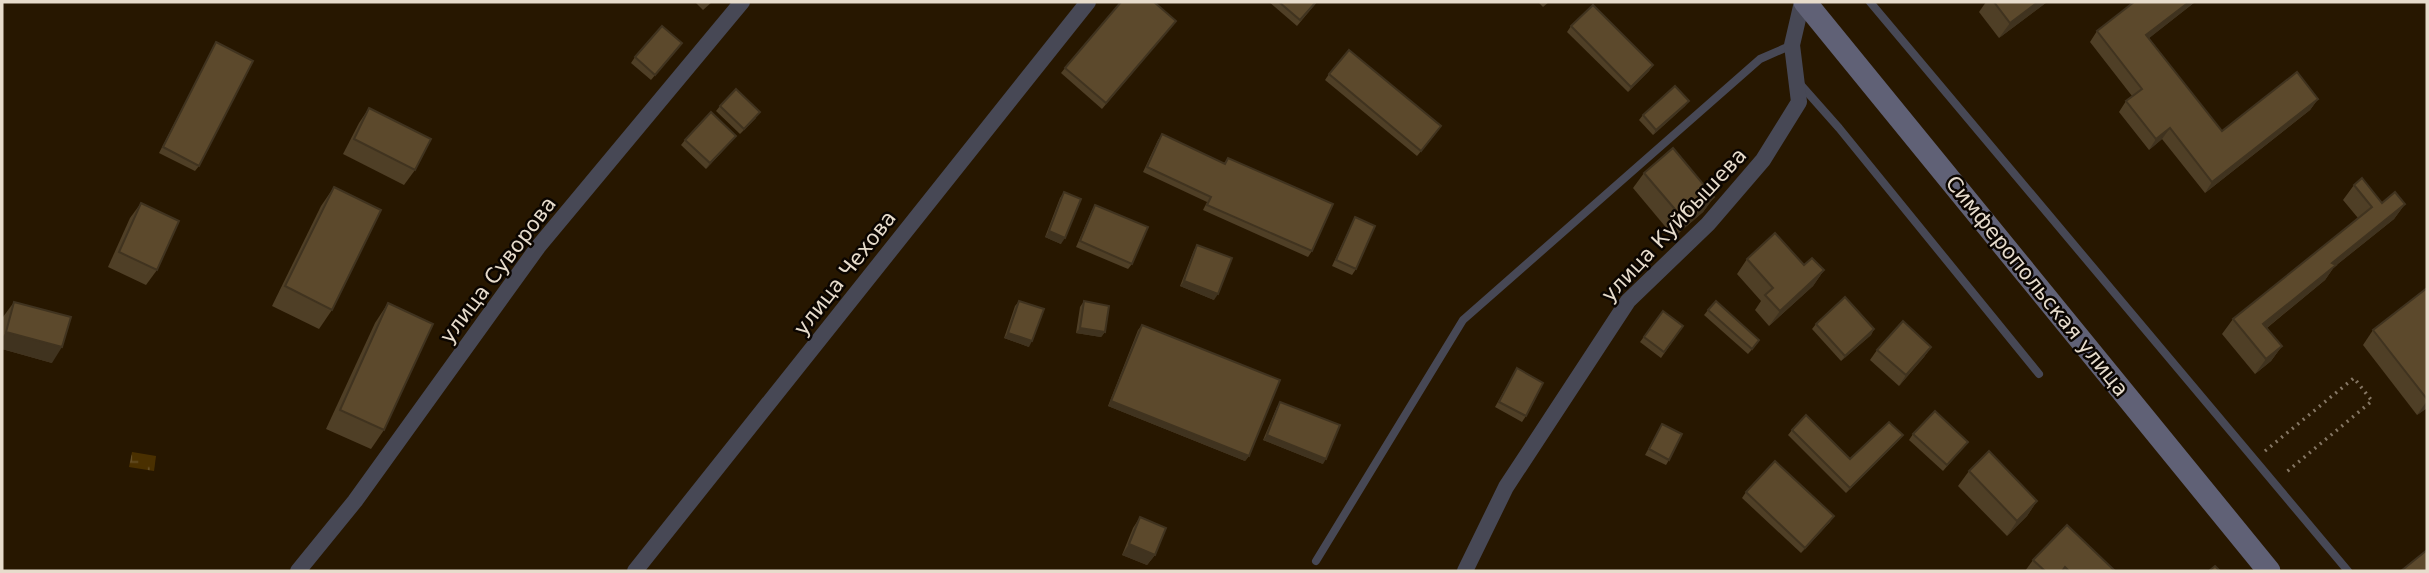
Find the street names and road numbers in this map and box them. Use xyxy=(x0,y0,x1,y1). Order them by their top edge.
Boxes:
street label: улица Куйбышева xyxy=(1597,143,1751,307)
street label: Симферопольская улица xyxy=(1941,171,2133,401)
street label: улица Суворова xyxy=(435,192,561,348)
street label: улица Чехова xyxy=(789,206,901,340)

